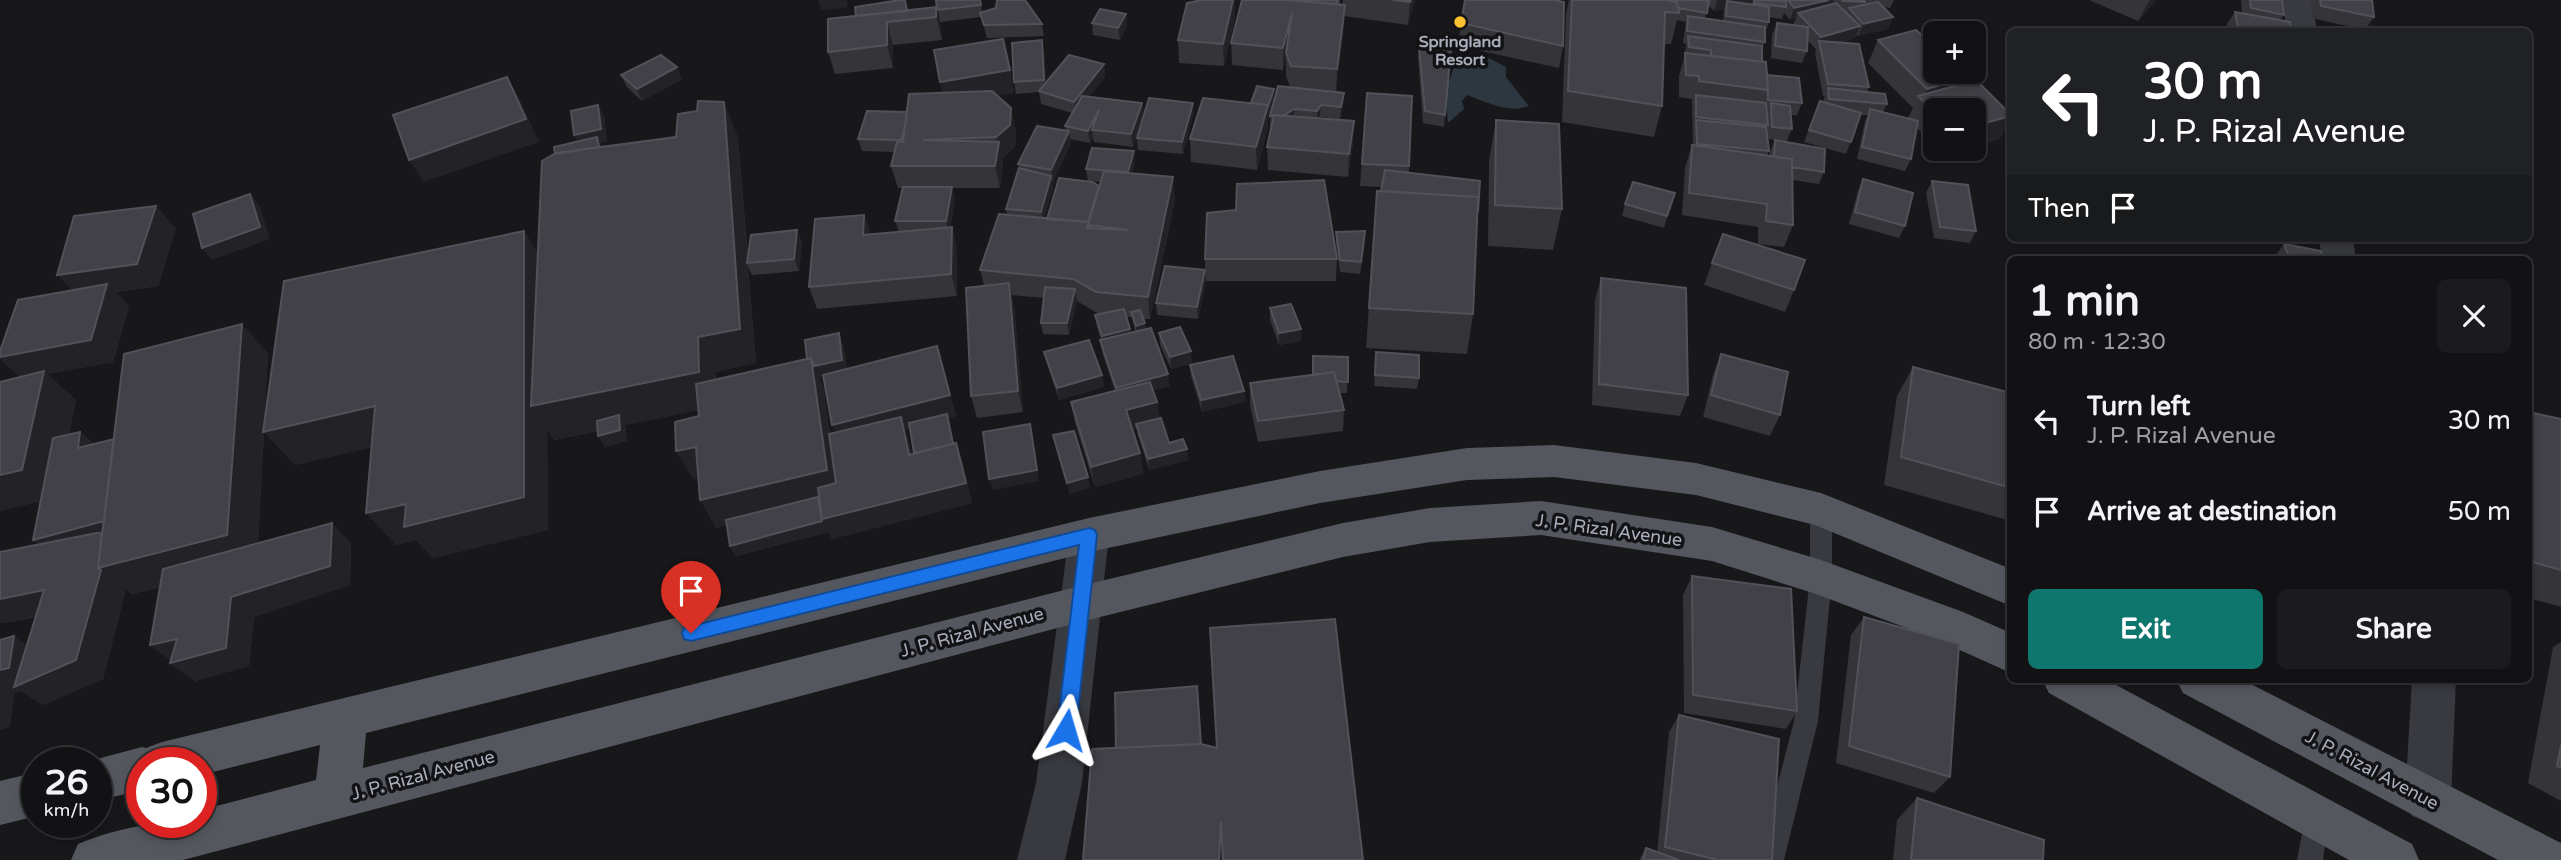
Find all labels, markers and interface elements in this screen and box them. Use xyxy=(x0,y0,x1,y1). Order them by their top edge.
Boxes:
marker: Springland Resort xyxy=(1452,14,1468,30)
map controls xyxy=(1923,21,1986,161)
button: + xyxy=(1923,21,1986,84)
place label: Springland Resort xyxy=(1419,32,1501,70)
text: 30 m xyxy=(2143,53,2262,112)
icon: left xyxy=(2028,56,2119,147)
button: − xyxy=(1923,98,1986,161)
text: J. P. Rizal Avenue xyxy=(2143,113,2406,151)
icon: arrive xyxy=(2104,189,2142,227)
text: Then xyxy=(2028,193,2090,224)
text: 1 min xyxy=(2028,276,2140,327)
button: close xyxy=(2437,279,2511,353)
text: 80 m · 12:30 xyxy=(2028,328,2166,356)
text: Turn left xyxy=(2087,391,2190,422)
icon: left xyxy=(2028,402,2066,440)
text: 30 m xyxy=(2448,405,2511,436)
text: J. P. Rizal Avenue xyxy=(2087,422,2276,450)
icon: arrive xyxy=(2028,493,2066,531)
text: Arrive at destination xyxy=(2087,496,2337,527)
text: 50 m xyxy=(2448,496,2511,527)
street label: J. P. Rizal Avenue xyxy=(1534,509,1684,551)
pin xyxy=(661,561,721,633)
icon: arrive xyxy=(672,572,710,610)
button: Exit xyxy=(2028,589,2263,669)
button: Share xyxy=(2277,589,2511,669)
street label: J. P. Rizal Avenue xyxy=(898,602,1046,662)
position arrow xyxy=(1029,693,1103,767)
street label: J. P. Rizal Avenue xyxy=(2302,726,2442,814)
street label: J. P. Rizal Avenue xyxy=(349,745,497,805)
speed limit sign: 30 xyxy=(126,747,217,838)
text: 26 xyxy=(45,762,88,804)
text: km/h xyxy=(44,799,89,821)

